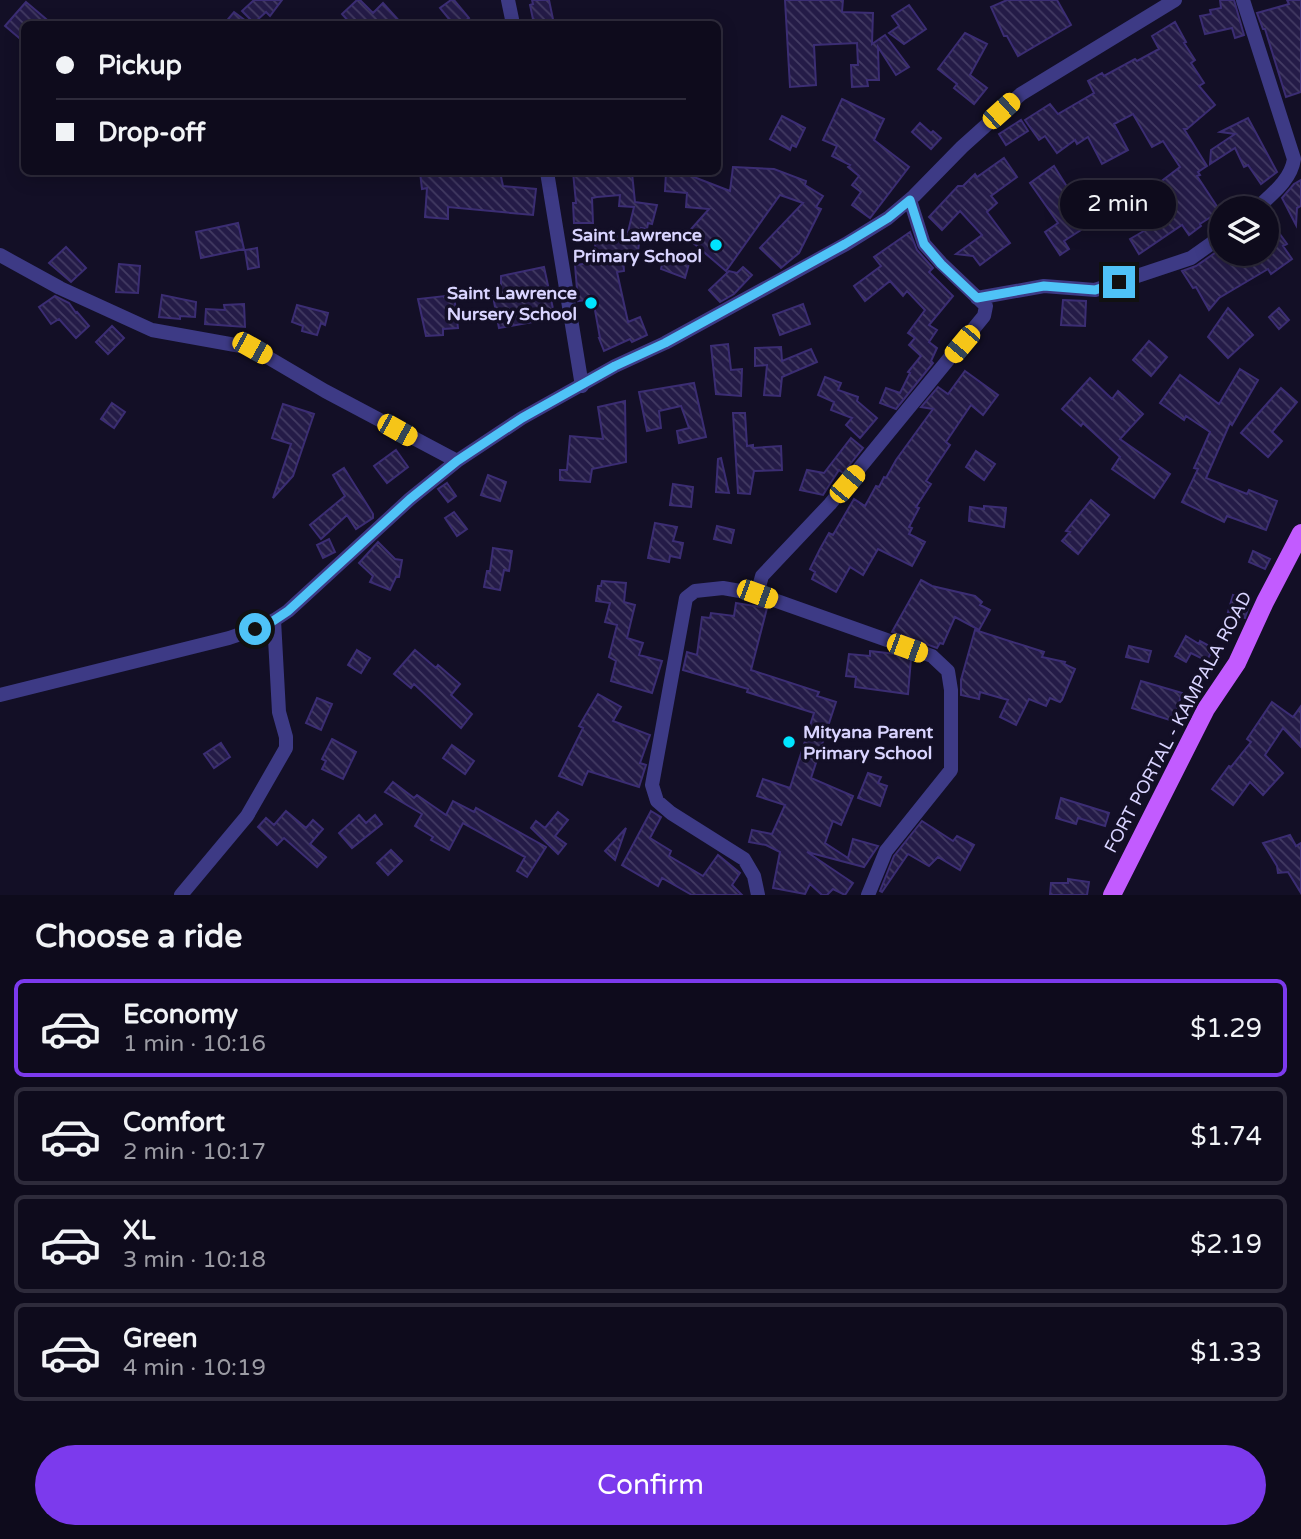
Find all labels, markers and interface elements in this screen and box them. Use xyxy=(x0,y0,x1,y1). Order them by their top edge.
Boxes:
text: Pickup xyxy=(98,50,182,81)
car xyxy=(979,89,1024,133)
text: Drop-off xyxy=(98,117,205,148)
callout: 2 min xyxy=(1061,180,1177,230)
text: 2 min xyxy=(1087,190,1149,218)
map controls xyxy=(1209,196,1279,266)
button: layers xyxy=(1209,196,1279,266)
place label: Saint Lawrence Primary School xyxy=(572,224,702,267)
marker: Saint Lawrence Primary School xyxy=(708,237,724,253)
route end xyxy=(1103,266,1135,298)
place label: Saint Lawrence Nursery School xyxy=(447,282,577,325)
marker: Saint Lawrence Nursery School xyxy=(583,295,599,311)
car xyxy=(941,321,984,367)
car xyxy=(229,329,276,367)
car xyxy=(374,411,421,449)
car xyxy=(826,461,869,507)
car xyxy=(734,577,781,611)
street label: FORT PORTAL - KAMPALA ROAD xyxy=(1100,587,1256,857)
route start xyxy=(239,613,271,645)
car xyxy=(884,631,931,665)
place label: Mityana Parent Primary School xyxy=(803,721,933,764)
marker: Mityana Parent Primary School xyxy=(781,734,797,750)
text: Choose a ride xyxy=(35,918,242,956)
icon: car xyxy=(39,997,102,1060)
text: Economy xyxy=(123,999,238,1030)
text: $1.29 xyxy=(1190,1013,1262,1044)
text: 1 min · 10:16 xyxy=(123,1030,266,1058)
icon: car xyxy=(39,1105,102,1168)
text: Comfort xyxy=(123,1107,225,1138)
text: $1.74 xyxy=(1190,1121,1262,1152)
text: 2 min · 10:17 xyxy=(123,1138,266,1166)
icon: car xyxy=(39,1213,102,1276)
text: XL xyxy=(123,1215,155,1246)
text: $2.19 xyxy=(1190,1229,1262,1260)
text: 3 min · 10:18 xyxy=(123,1246,266,1274)
icon: car xyxy=(39,1321,102,1384)
text: Green xyxy=(123,1323,198,1354)
text: $1.33 xyxy=(1190,1337,1262,1368)
text: 4 min · 10:19 xyxy=(123,1354,266,1382)
button: Confirm xyxy=(35,1445,1266,1525)

